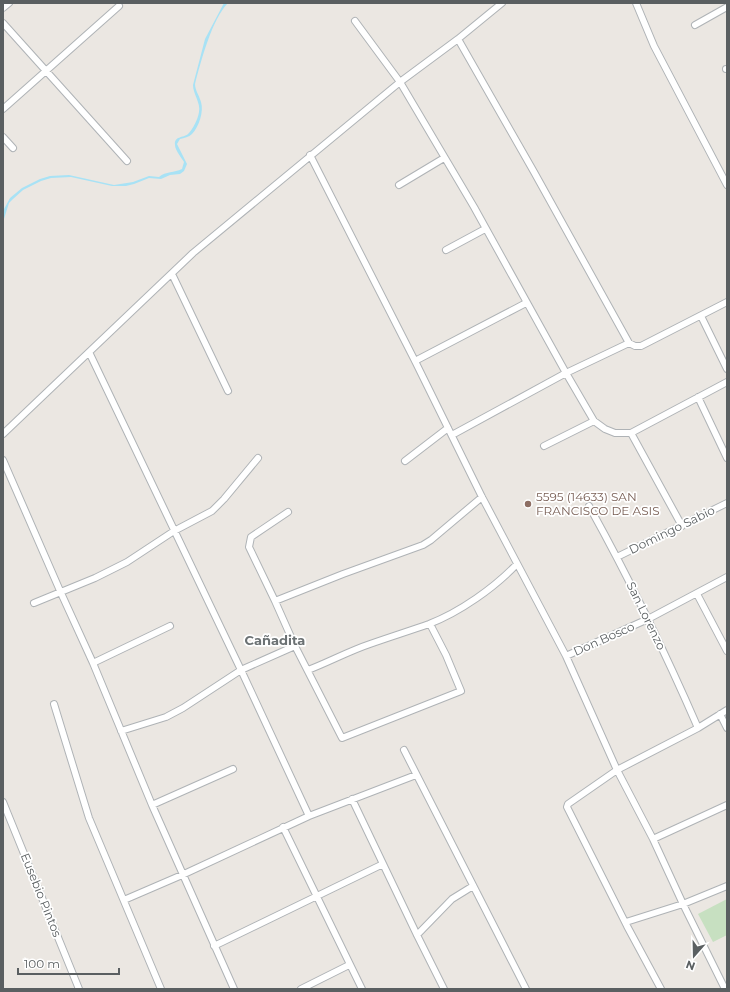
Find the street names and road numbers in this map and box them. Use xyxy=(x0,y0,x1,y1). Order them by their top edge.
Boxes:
street label: Domingo Sabio xyxy=(626,502,717,557)
street label: San Lorenzo xyxy=(624,579,669,652)
street label: Don Bosco xyxy=(571,618,637,659)
street label: Eusebio Pintos xyxy=(18,851,65,939)

